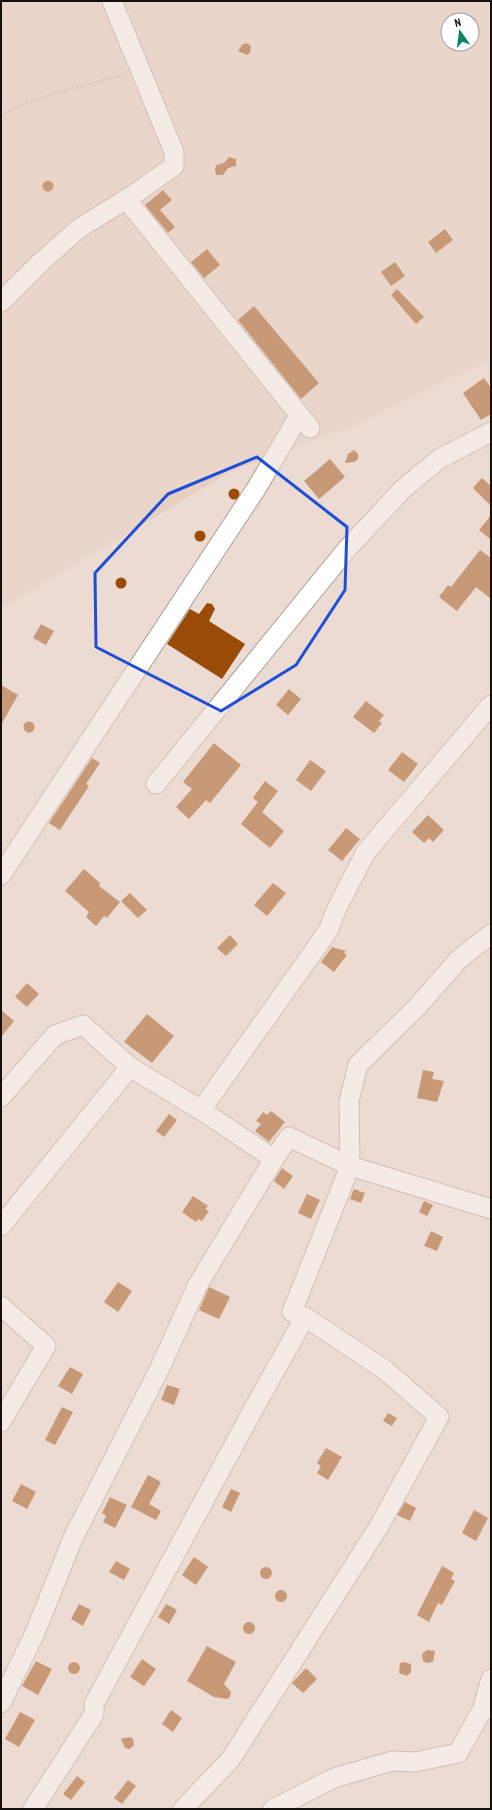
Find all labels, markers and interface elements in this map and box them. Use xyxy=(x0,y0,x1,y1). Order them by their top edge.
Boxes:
north arrow xyxy=(440,12,480,52)
text: N xyxy=(453,15,462,30)

